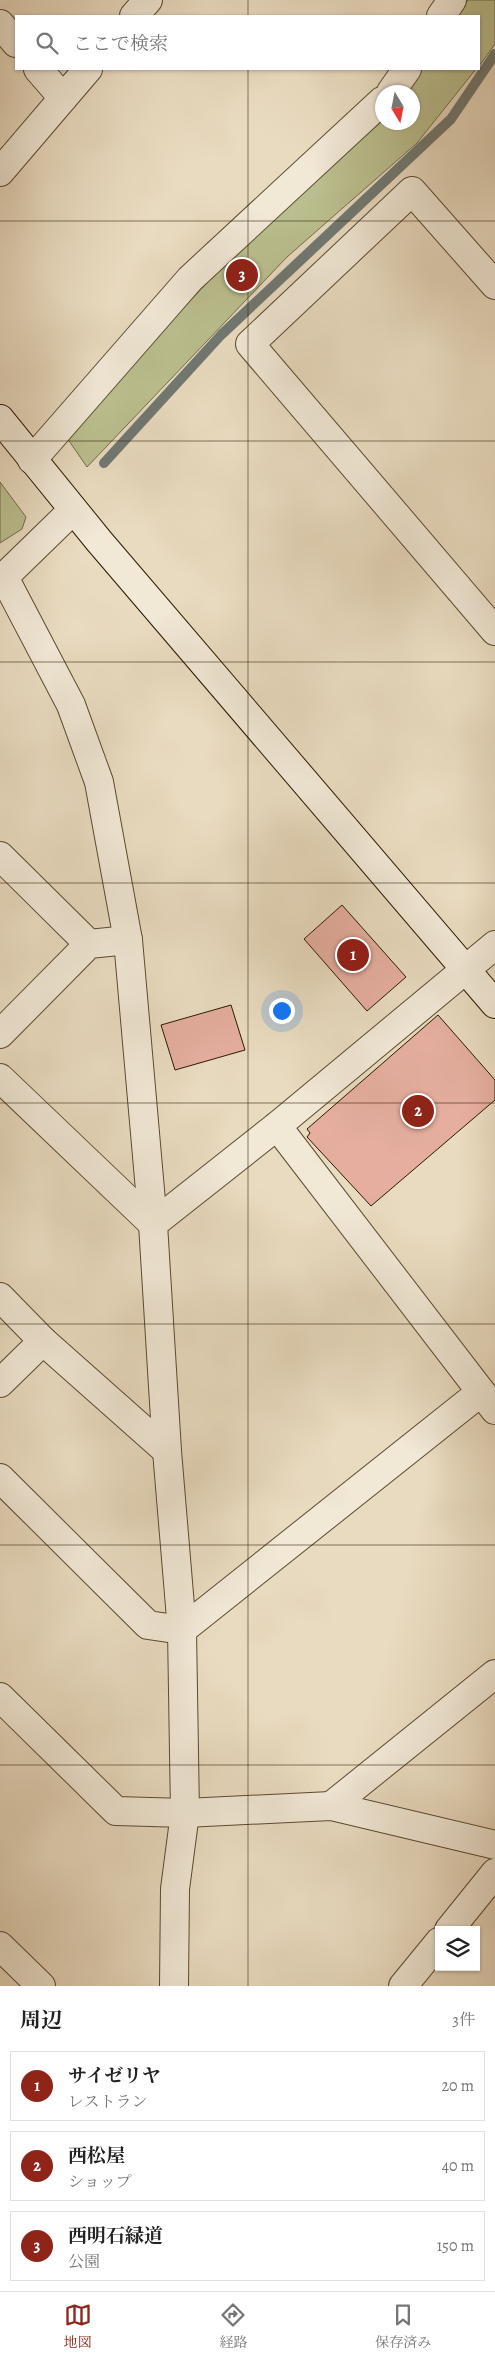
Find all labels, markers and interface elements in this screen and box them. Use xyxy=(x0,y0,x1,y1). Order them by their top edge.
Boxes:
search box xyxy=(15,15,480,70)
icon: search xyxy=(33,29,61,57)
text: ここで検索 xyxy=(73,31,168,57)
north arrow xyxy=(375,85,420,130)
pin: 3 xyxy=(226,256,258,294)
pin: 1 xyxy=(337,936,369,974)
your location xyxy=(269,998,295,1024)
pin: 2 xyxy=(402,1092,434,1130)
map controls xyxy=(435,1926,480,1971)
button: layers xyxy=(435,1926,480,1971)
text: 周辺 xyxy=(20,2006,62,2034)
text: 3件 xyxy=(452,2009,475,2031)
text: サイゼリヤ xyxy=(68,2063,161,2089)
text: 1 xyxy=(34,2075,40,2097)
text: 20 m xyxy=(441,2075,474,2097)
text: レストラン xyxy=(68,2091,148,2113)
text: 西松屋 xyxy=(68,2143,125,2169)
text: 2 xyxy=(33,2155,41,2177)
text: 40 m xyxy=(442,2155,474,2177)
text: ショップ xyxy=(68,2171,132,2193)
text: 西明石緑道 xyxy=(68,2223,163,2249)
text: 3 xyxy=(34,2235,40,2257)
text: 150 m xyxy=(437,2235,474,2257)
text: 公園 xyxy=(68,2251,100,2273)
tab: 地図 xyxy=(64,2301,92,2352)
tab: 経路 xyxy=(219,2301,247,2352)
tab: 保存済み xyxy=(375,2301,431,2352)

